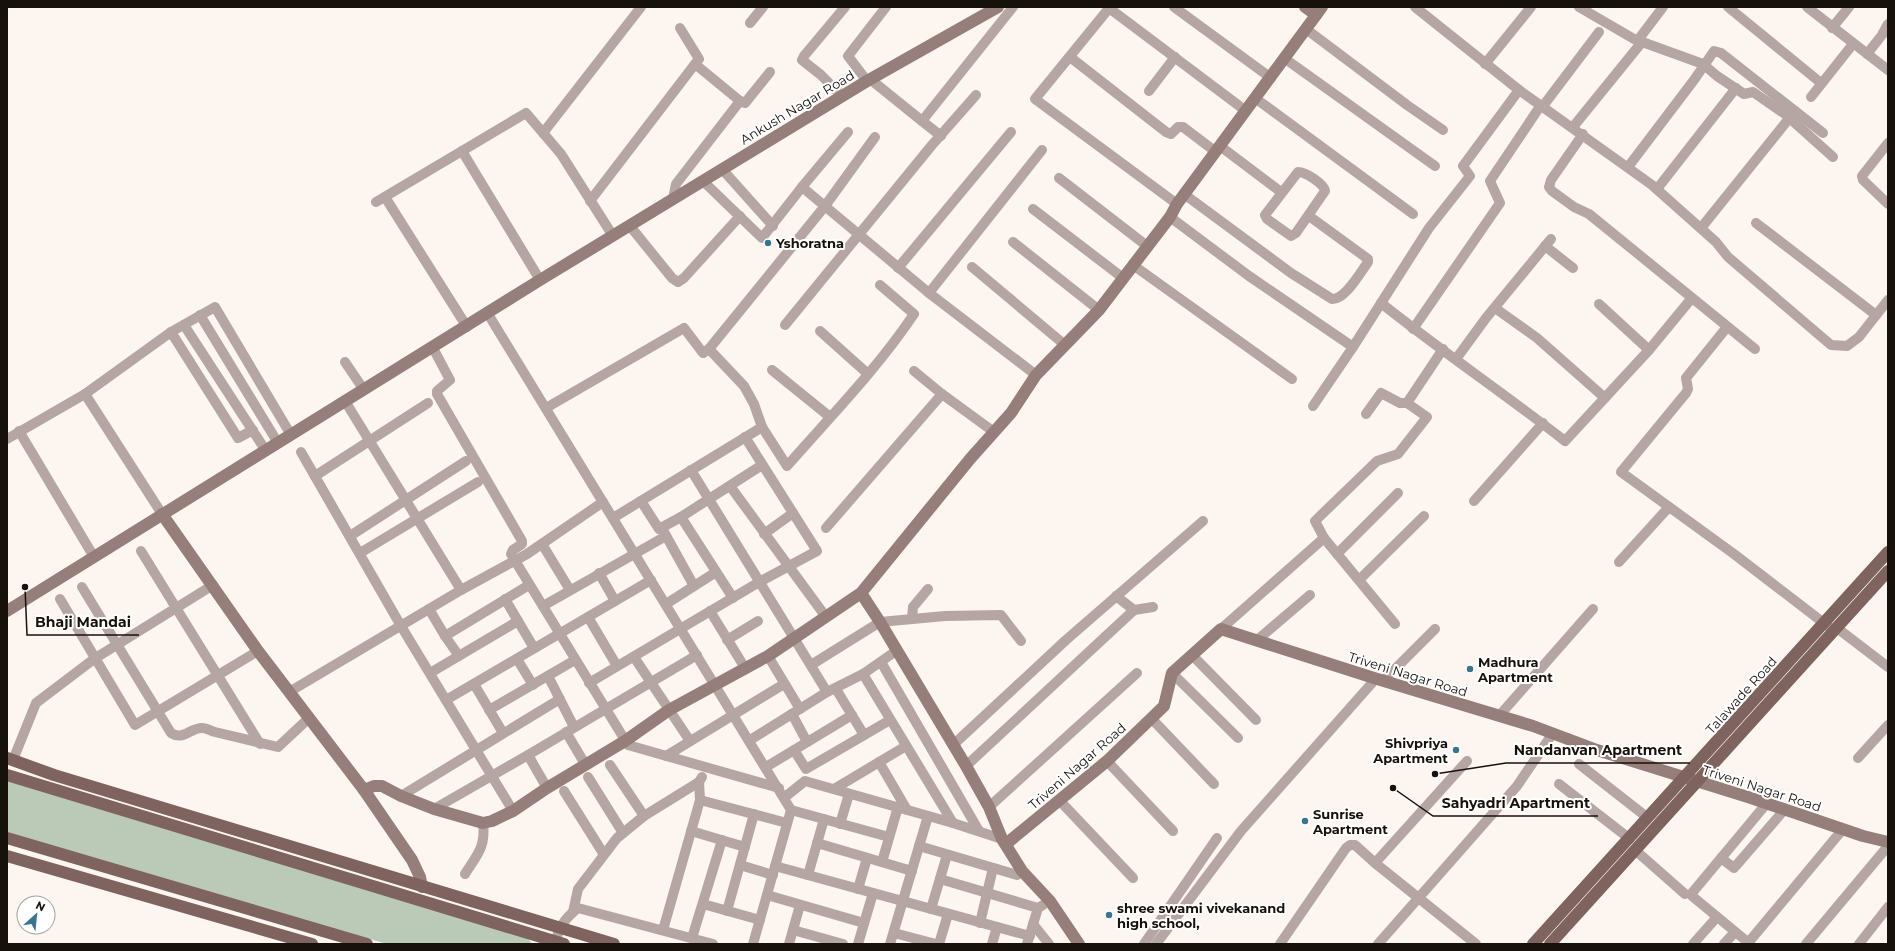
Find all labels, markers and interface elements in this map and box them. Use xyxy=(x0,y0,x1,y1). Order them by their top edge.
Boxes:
street label: Ankush Nagar Road xyxy=(737,67,857,147)
place label: Yshoratna xyxy=(775,235,844,251)
marker: Yshoratna xyxy=(763,238,773,248)
callout: Bhaji Mandai xyxy=(27,609,139,635)
text: Bhaji Mandai xyxy=(35,613,131,631)
street label: Triveni Nagar Road xyxy=(1347,648,1469,700)
street label: Talawade Road xyxy=(1702,653,1780,737)
place label: Madhura Apartment xyxy=(1477,654,1553,685)
marker: Madhura Apartment xyxy=(1465,664,1475,674)
street label: Triveni Nagar Road xyxy=(1025,719,1129,813)
place label: Shivpriya Apartment xyxy=(1372,735,1448,766)
callout: Nandanvan Apartment xyxy=(1506,737,1690,763)
text: Nandanvan Apartment xyxy=(1514,741,1682,759)
marker: Shivpriya Apartment xyxy=(1451,745,1461,755)
street label: Triveni Nagar Road xyxy=(1701,761,1823,815)
callout: Sahyadri Apartment xyxy=(1433,790,1598,816)
text: Sahyadri Apartment xyxy=(1442,794,1590,812)
place label: Sunrise Apartment xyxy=(1312,806,1388,837)
marker: Sunrise Apartment xyxy=(1300,816,1310,826)
north arrow xyxy=(16,895,56,935)
text: N xyxy=(33,898,48,914)
place label: shree swami vivekanand high school, xyxy=(1117,900,1285,931)
marker: shree swami vivekanand high school, xyxy=(1104,910,1114,920)

